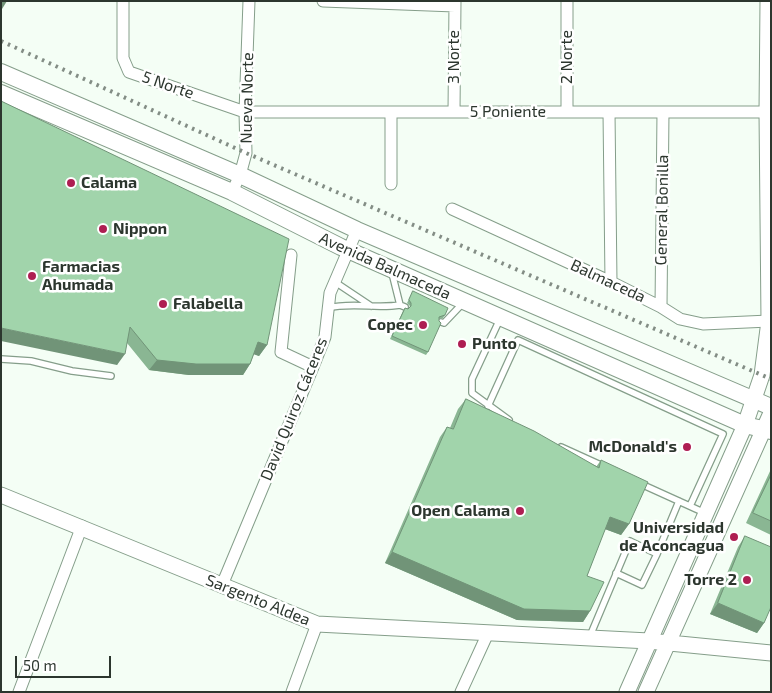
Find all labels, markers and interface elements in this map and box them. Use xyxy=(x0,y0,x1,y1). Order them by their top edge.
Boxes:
street label: 3 Norte xyxy=(444,30,464,84)
street label: 2 Norte xyxy=(557,30,577,84)
street label: Nueva Norte xyxy=(237,52,257,144)
street label: 5 Norte xyxy=(140,67,196,103)
street label: 5 Poniente xyxy=(470,102,546,122)
street label: General Bonilla xyxy=(651,155,673,265)
place label: Calama xyxy=(81,173,137,193)
marker: Calama xyxy=(65,177,77,189)
place label: Nippon xyxy=(113,219,167,239)
marker: Nippon xyxy=(97,223,109,235)
street label: Avenida Balmaceda xyxy=(316,228,454,304)
street label: Balmaceda xyxy=(567,255,649,307)
place label: Farmacias Ahumada xyxy=(42,257,120,295)
marker: Farmacias Ahumada xyxy=(26,270,38,282)
place label: Falabella xyxy=(173,294,243,314)
marker: Falabella xyxy=(157,298,169,310)
place label: Copec xyxy=(367,315,413,335)
marker: Copec xyxy=(417,319,429,331)
place label: Punto xyxy=(472,334,517,354)
street label: David Quiroz Cáceres xyxy=(257,335,331,483)
marker: Punto xyxy=(456,338,468,350)
place label: McDonald's xyxy=(588,437,677,457)
marker: McDonald's xyxy=(681,441,693,453)
place label: Open Calama xyxy=(411,501,510,521)
marker: Open Calama xyxy=(514,505,526,517)
place label: Universidad de Aconcagua xyxy=(619,518,724,556)
marker: Universidad de Aconcagua xyxy=(728,531,740,543)
street label: Sargento Aldea xyxy=(203,570,313,630)
place label: Torre 2 xyxy=(684,570,737,590)
marker: Torre 2 xyxy=(741,574,753,586)
scale bar xyxy=(18,646,114,678)
text: 50 m xyxy=(23,656,57,674)

